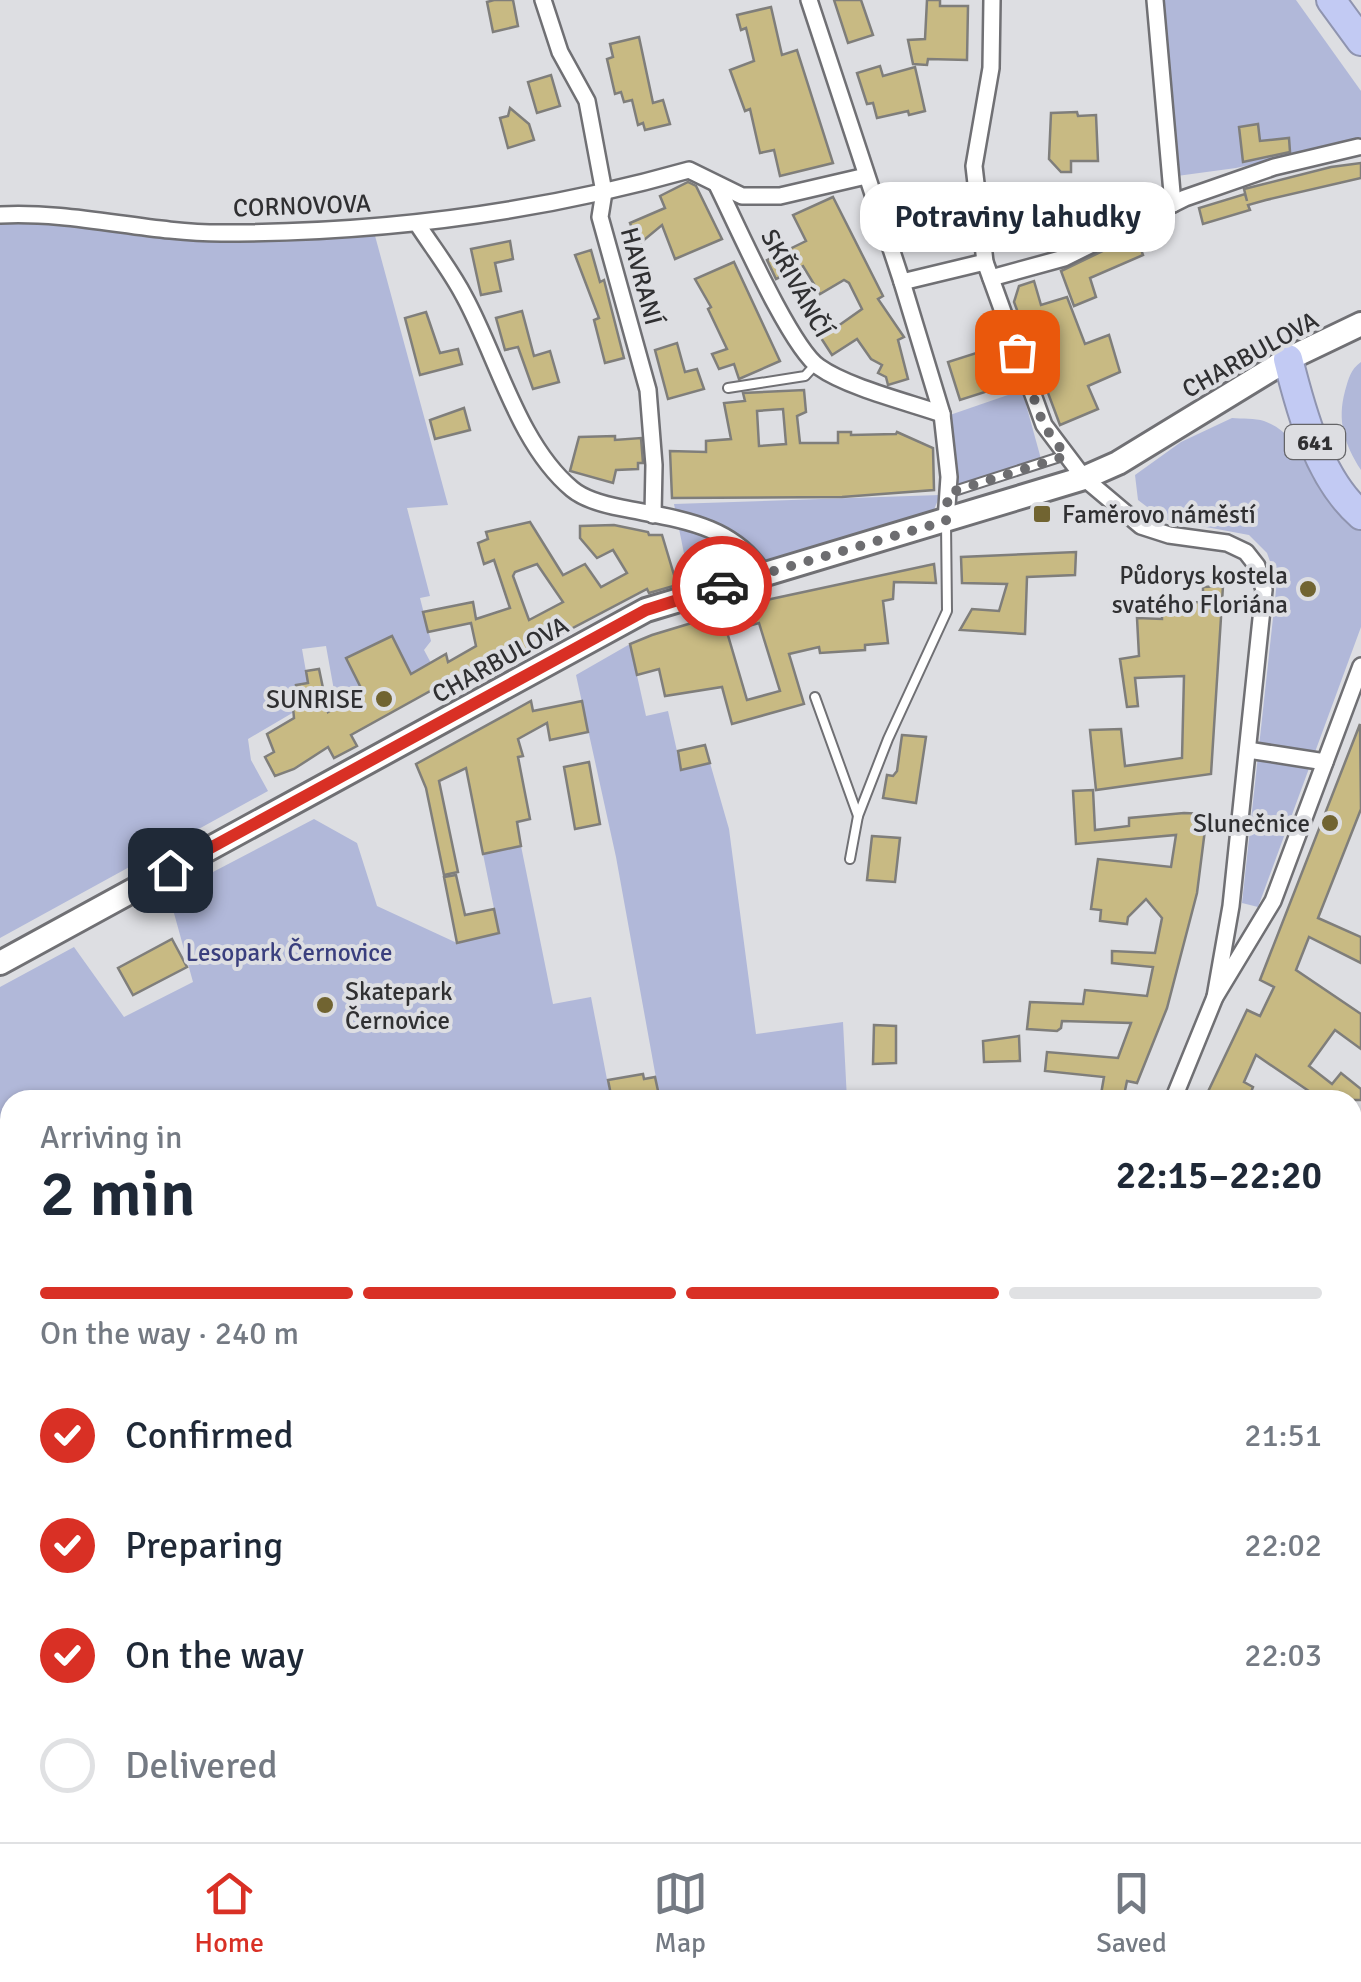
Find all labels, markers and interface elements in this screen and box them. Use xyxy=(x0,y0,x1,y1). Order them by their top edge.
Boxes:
callout: Potraviny lahudky xyxy=(860,182,1174,252)
street label: CORNOVOVA xyxy=(232,188,372,223)
text: Potraviny lahudky xyxy=(894,197,1141,236)
street label: HAVRANÍ xyxy=(614,224,670,329)
street label: SKŘIVÁNČÍ xyxy=(754,224,839,343)
street label: CHARBULOVA xyxy=(1177,304,1324,405)
pin xyxy=(975,310,1060,395)
icon: bag xyxy=(990,325,1045,380)
road number: 641 xyxy=(1285,425,1345,459)
place label: Faměrovo náměstí xyxy=(1062,499,1256,530)
marker: Faměrovo náměstí xyxy=(1031,503,1053,525)
courier xyxy=(672,536,772,636)
icon: car xyxy=(695,559,750,614)
place label: Půdorys kostela svatého Floriána xyxy=(1112,560,1288,620)
marker: Půdorys kostela svatého Floriána xyxy=(1297,578,1319,600)
street label: CHARBULOVA xyxy=(427,609,574,710)
place label: SUNRISE xyxy=(266,684,364,715)
marker: SUNRISE xyxy=(373,688,395,710)
place label: Slunečnice xyxy=(1193,808,1310,839)
marker: Slunečnice xyxy=(1319,812,1341,834)
pin xyxy=(128,828,213,913)
icon: home xyxy=(143,843,198,898)
park label: Lesopark Černovice xyxy=(185,937,393,968)
place label: Skatepark Černovice xyxy=(345,976,453,1036)
marker: Skatepark Černovice xyxy=(314,994,336,1016)
text: Arriving in xyxy=(40,1118,182,1157)
text: 22:15–22:20 xyxy=(1116,1152,1322,1199)
text: 2 min xyxy=(40,1154,196,1234)
text: On the way · 240 m xyxy=(40,1314,299,1353)
icon: check xyxy=(40,1408,95,1463)
text: Confirmed xyxy=(125,1412,294,1459)
text: 21:51 xyxy=(1244,1416,1322,1455)
icon: check xyxy=(40,1518,95,1573)
text: Preparing xyxy=(125,1522,283,1569)
text: 22:02 xyxy=(1244,1526,1322,1565)
icon: check xyxy=(40,1628,95,1683)
text: On the way xyxy=(125,1632,304,1679)
text: 22:03 xyxy=(1244,1636,1322,1675)
text: Delivered xyxy=(125,1742,278,1789)
tab: Home xyxy=(194,1866,264,1960)
tab: Map xyxy=(653,1866,708,1960)
tab: Saved xyxy=(1096,1866,1167,1960)

